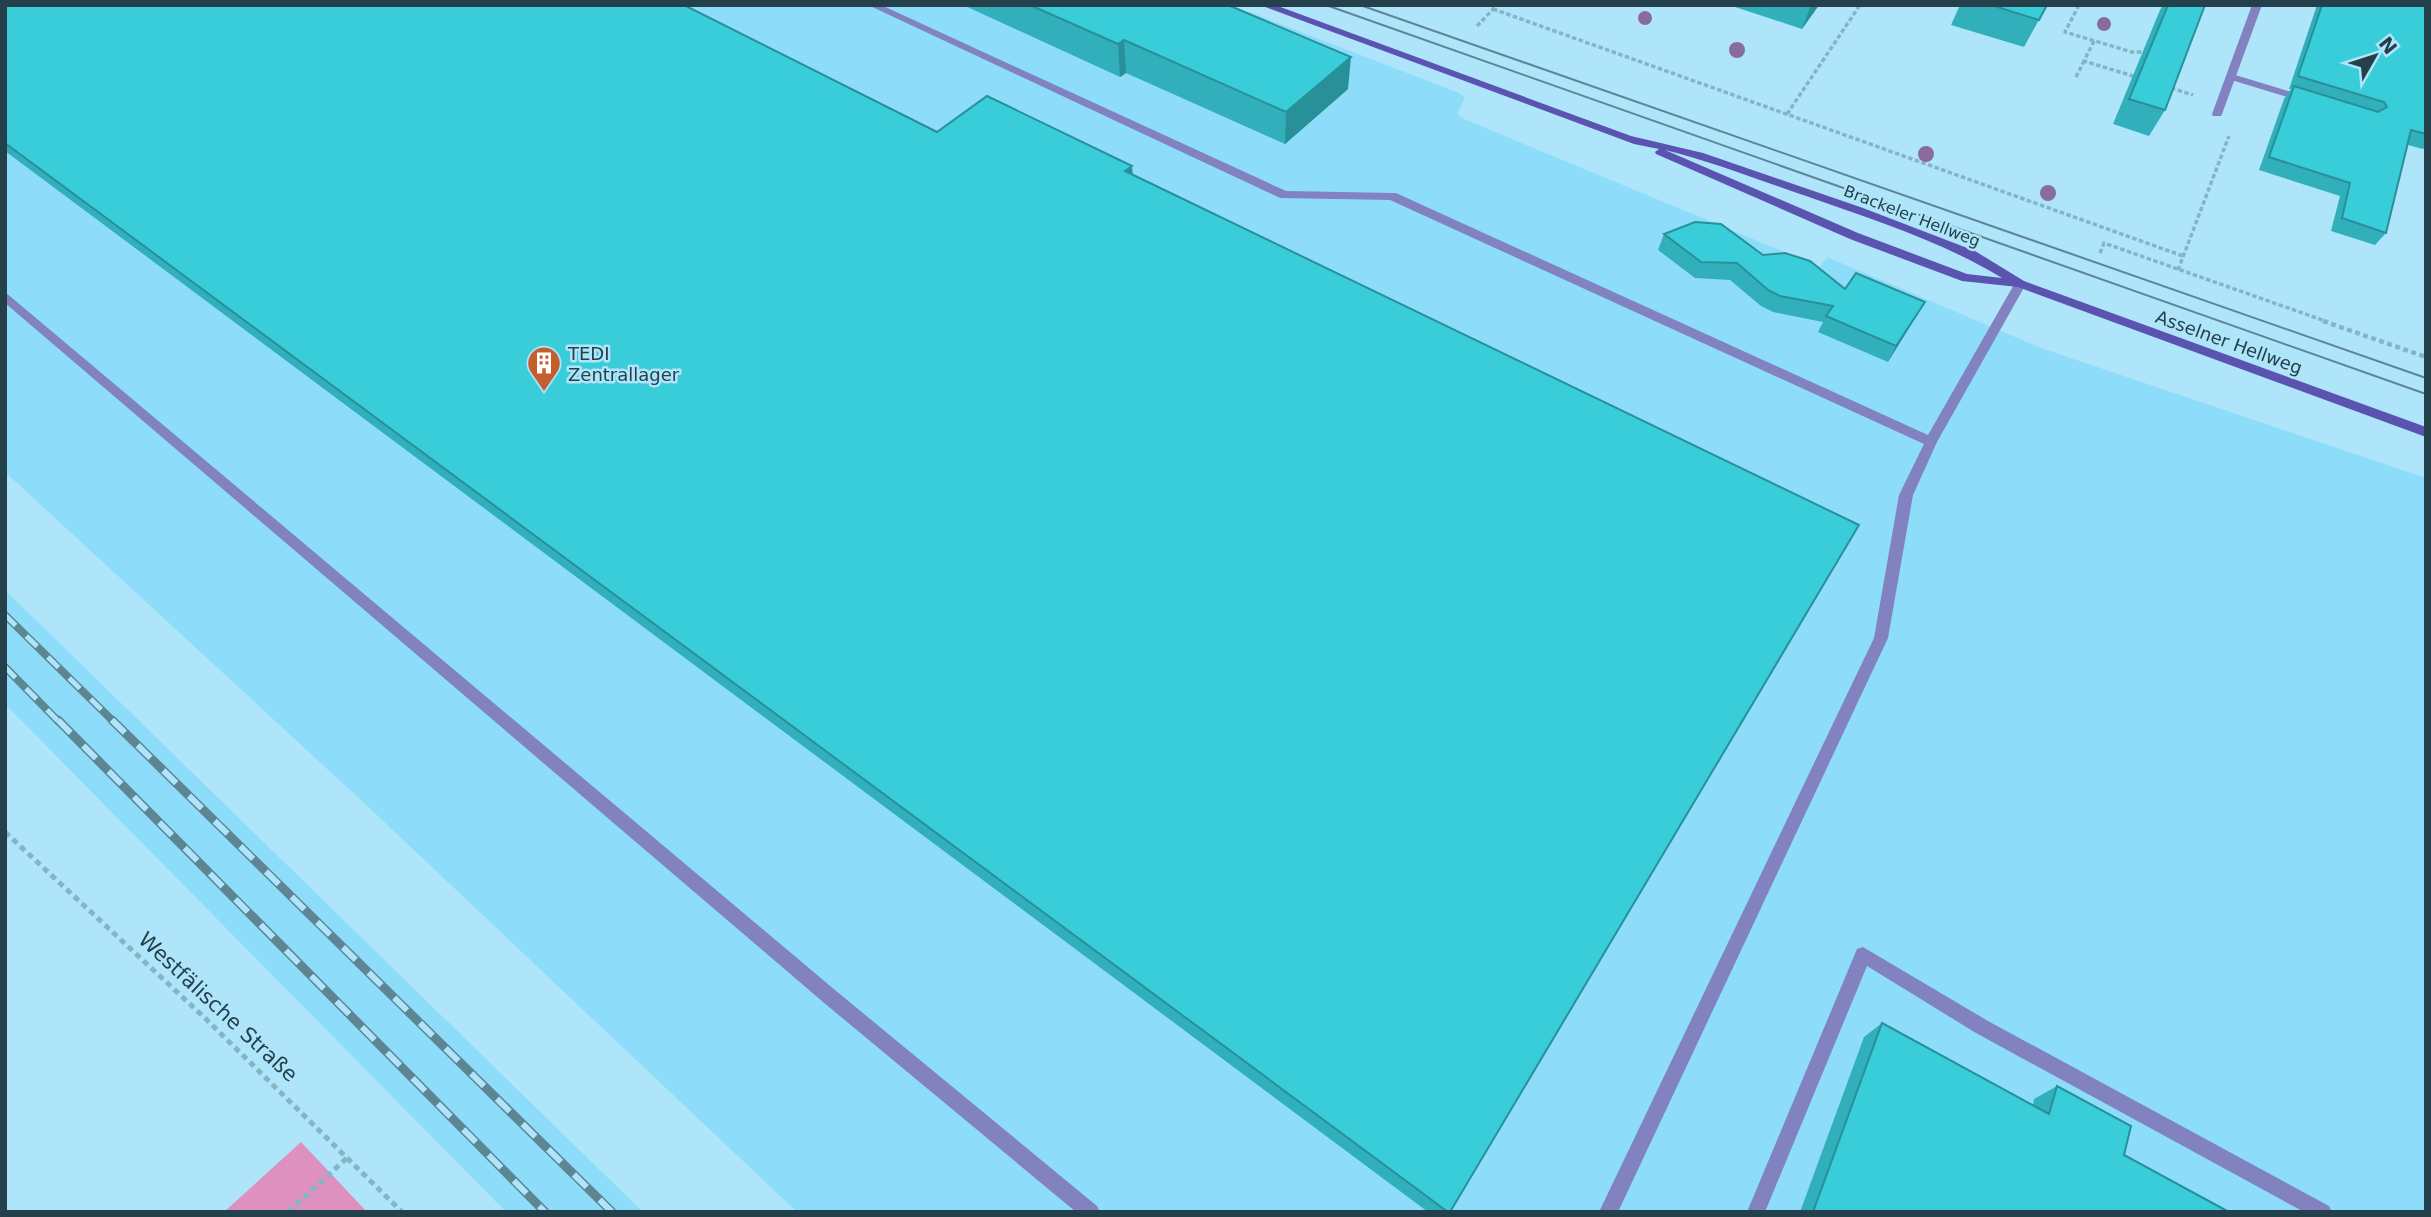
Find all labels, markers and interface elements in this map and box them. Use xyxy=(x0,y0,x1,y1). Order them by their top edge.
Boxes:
north arrow xyxy=(2340,21,2410,91)
text: N xyxy=(2375,32,2402,58)
street label: Brackeler Hellweg xyxy=(1841,181,1983,251)
street label: Asselner Hellweg xyxy=(2153,306,2305,378)
place label: TEDI Zentrallager xyxy=(567,343,680,385)
building icon: TEDI Zentrallager xyxy=(525,344,563,393)
street label: Westfälische Straße xyxy=(134,927,302,1087)

